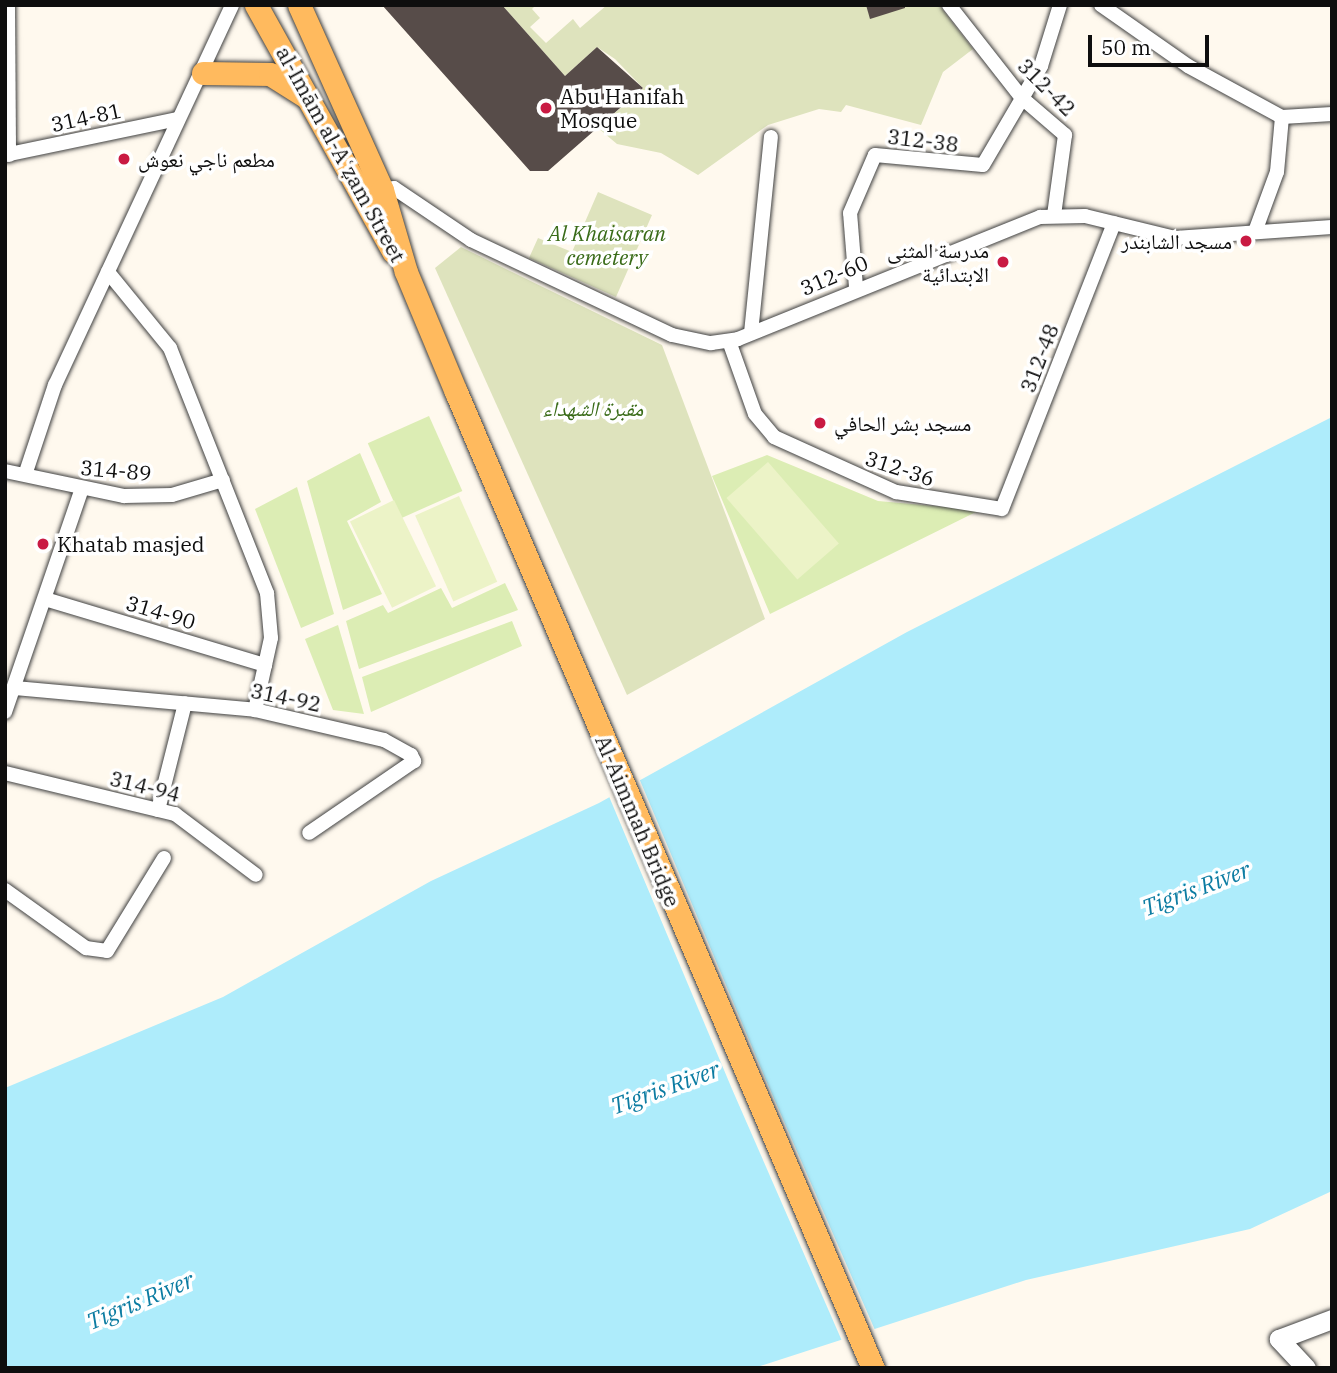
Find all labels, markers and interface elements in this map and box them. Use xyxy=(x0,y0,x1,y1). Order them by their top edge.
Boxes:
scale bar xyxy=(1092,21,1213,65)
text: 50 m xyxy=(1101,33,1151,61)
street label: al-Imām al-Aʿẓam Street xyxy=(271,42,411,266)
street label: 312-42 xyxy=(1013,53,1081,121)
place label: Abu Hanifah Mosque xyxy=(560,83,685,133)
street label: 314-81 xyxy=(49,97,123,137)
marker: Abu Hanifah Mosque xyxy=(538,100,554,116)
street label: 312-38 xyxy=(886,123,960,157)
place label: مطعم ناجي نعوش xyxy=(138,146,275,172)
marker: مطعم ناجي نعوش xyxy=(116,151,132,167)
park label: Al Khaisaran cemetery xyxy=(548,220,666,270)
place label: مسجد الشابندر xyxy=(1121,228,1232,254)
marker: مسجد الشابندر xyxy=(1238,233,1254,249)
place label: مدرسة المثنى الابتدائية xyxy=(887,237,989,287)
street label: 312-60 xyxy=(796,249,872,301)
marker: مدرسة المثنى الابتدائية xyxy=(995,254,1011,270)
street label: 312-48 xyxy=(1014,320,1064,396)
park label: مقبرة الشهداء xyxy=(543,395,643,421)
place label: مسجد بشر الحافي xyxy=(834,410,971,436)
marker: مسجد بشر الحافي xyxy=(812,415,828,431)
street label: 312-36 xyxy=(862,445,938,491)
street label: 314-89 xyxy=(79,454,153,486)
place label: Khatab masjed xyxy=(57,531,205,557)
marker: Khatab masjed xyxy=(35,536,51,552)
street label: 314-90 xyxy=(123,590,199,634)
street label: 314-92 xyxy=(249,677,323,717)
street label: Al-Aimmah Bridge xyxy=(590,731,686,911)
street label: 314-94 xyxy=(107,765,183,807)
water label: Tigris River xyxy=(1138,855,1254,921)
water label: Tigris River xyxy=(607,1055,723,1119)
water label: Tigris River xyxy=(82,1265,198,1335)

